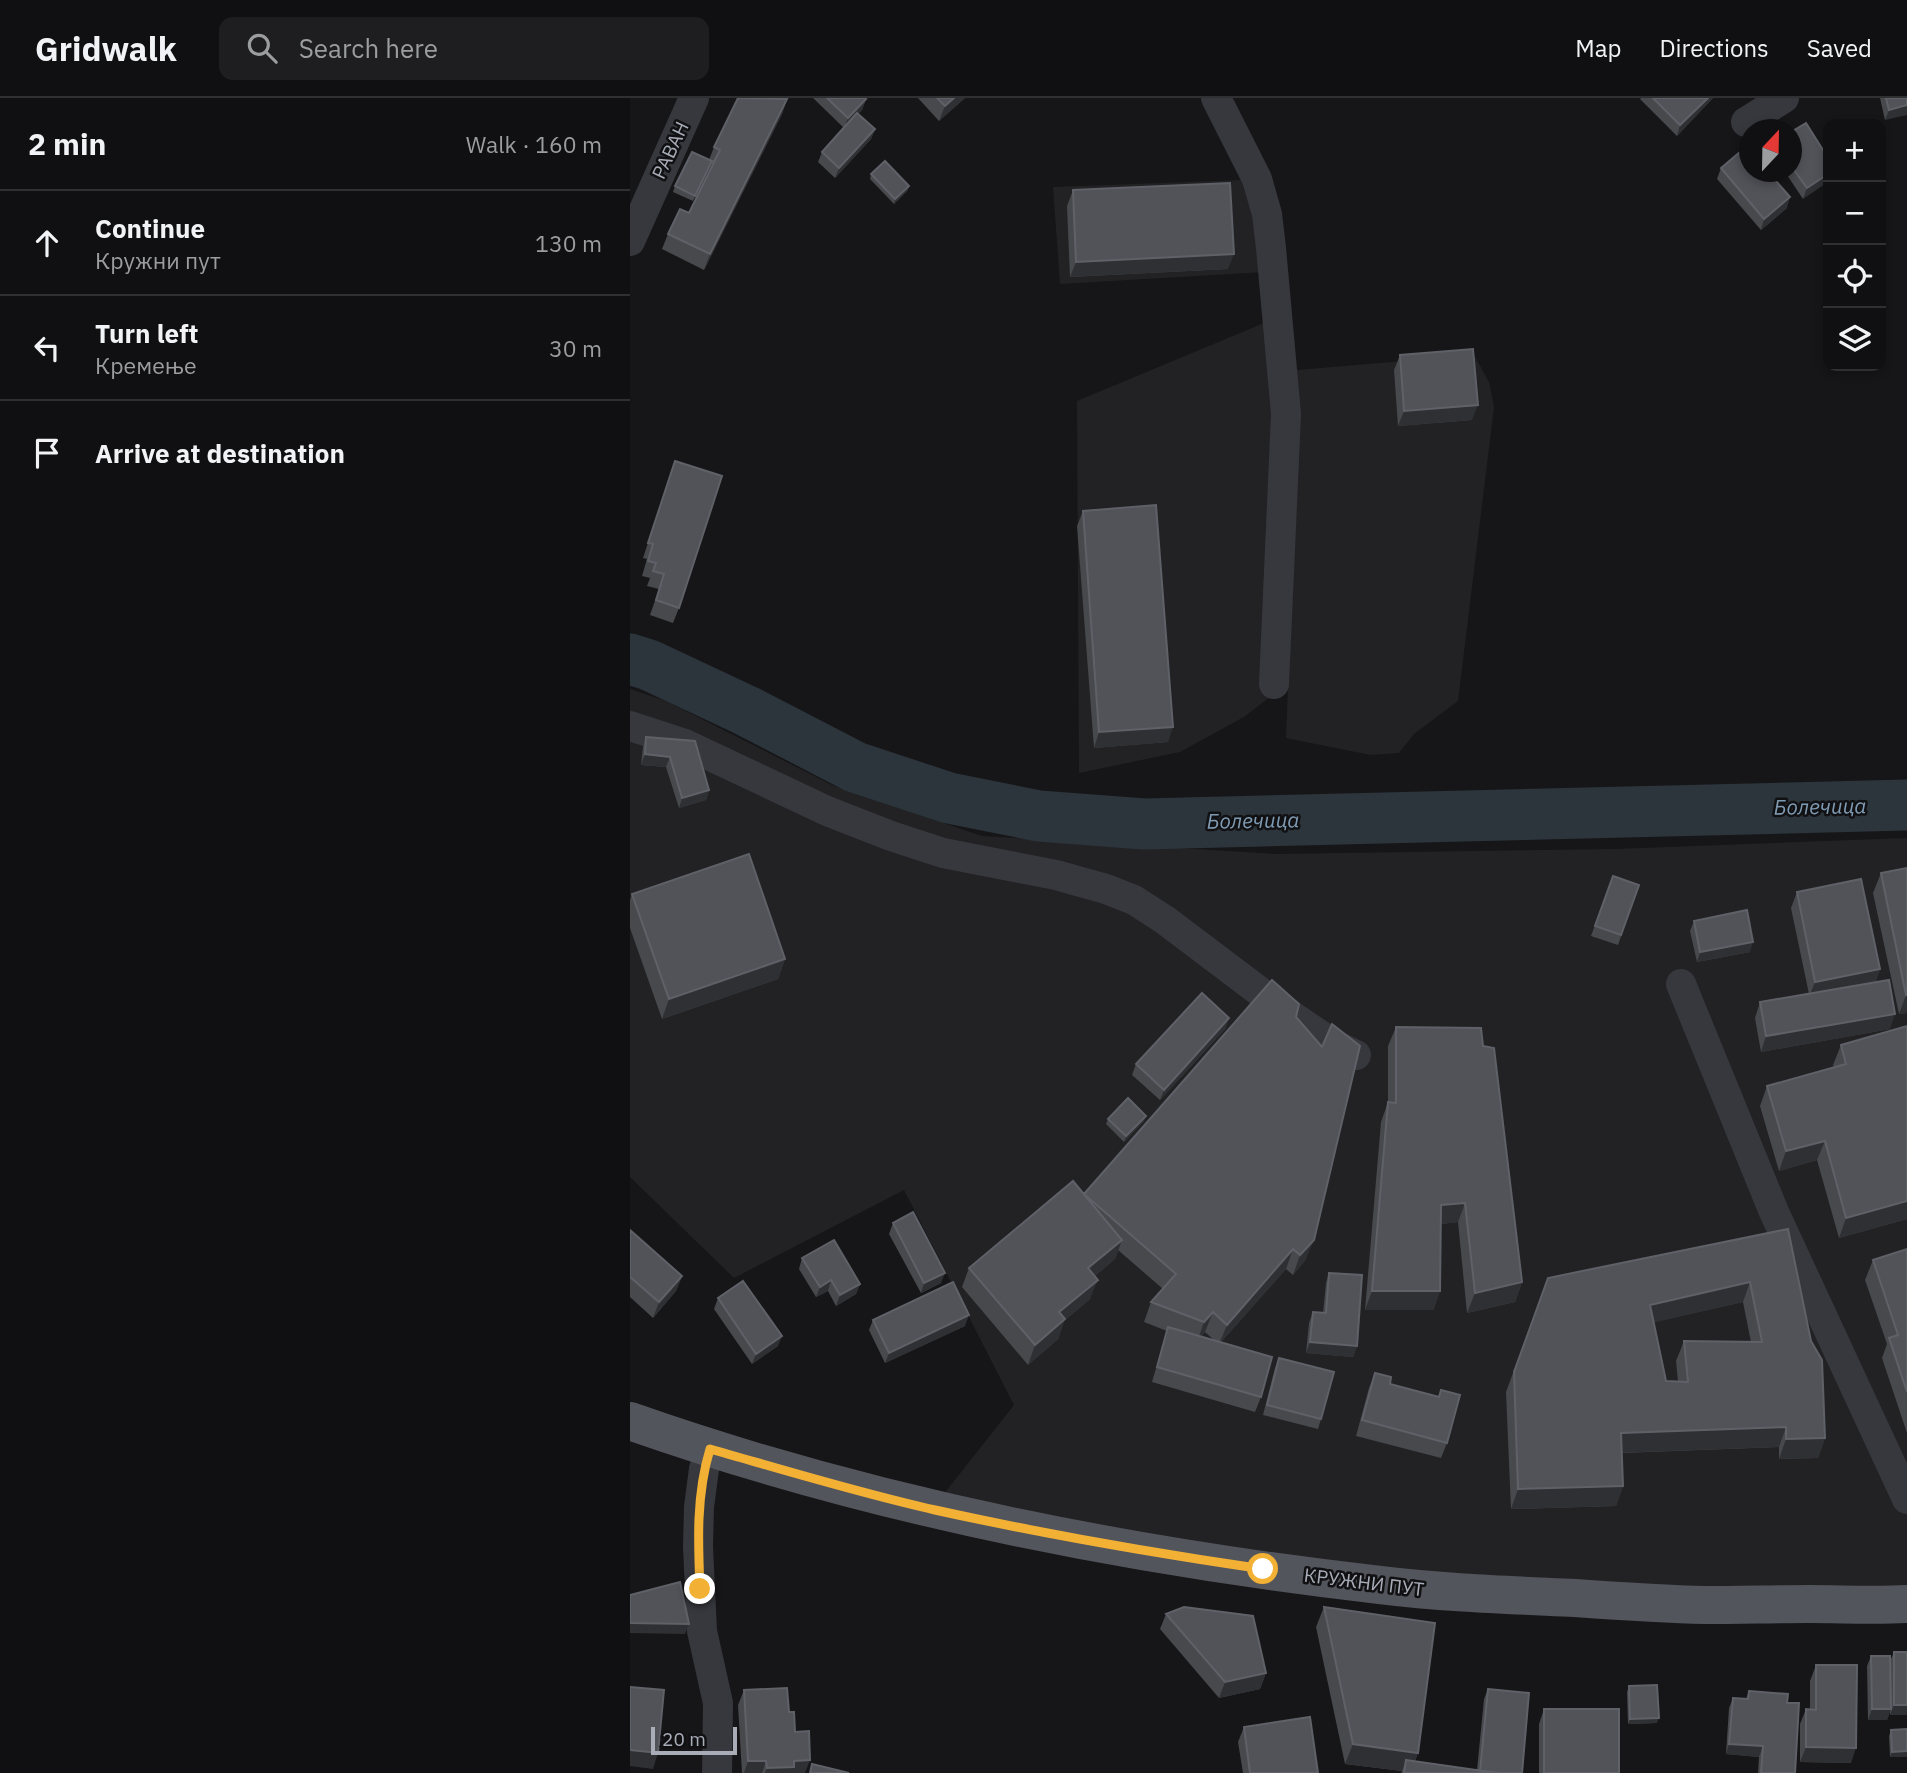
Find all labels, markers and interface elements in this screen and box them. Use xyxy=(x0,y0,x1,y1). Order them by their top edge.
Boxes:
search box xyxy=(219,17,709,80)
text: Gridwalk xyxy=(35,27,177,70)
icon: search xyxy=(243,29,281,67)
text: Search here xyxy=(299,31,438,65)
text: Map xyxy=(1575,32,1621,64)
text: Directions xyxy=(1659,32,1769,64)
text: Saved xyxy=(1807,32,1872,64)
street label: РАВАН xyxy=(646,117,694,183)
north arrow xyxy=(1739,119,1802,182)
map controls xyxy=(1823,119,1886,371)
button: + xyxy=(1823,119,1886,182)
text: 2 min xyxy=(28,124,106,163)
text: Walk · 160 m xyxy=(466,129,602,159)
button: − xyxy=(1823,182,1886,245)
text: Continue xyxy=(95,211,205,245)
icon: ahead xyxy=(28,224,66,262)
text: 130 m xyxy=(535,228,602,258)
text: Кружни пут xyxy=(95,245,221,275)
button: locate xyxy=(1823,245,1886,308)
button: layers xyxy=(1823,308,1886,371)
text: Turn left xyxy=(95,316,198,350)
icon: left xyxy=(28,329,66,367)
text: 30 m xyxy=(549,333,602,363)
text: Кремење xyxy=(95,350,197,380)
icon: arrive xyxy=(28,434,66,472)
text: Arrive at destination xyxy=(95,436,345,470)
water label: Болечица xyxy=(1773,791,1867,821)
water label: Болечица xyxy=(1206,805,1300,835)
route start xyxy=(1247,1553,1278,1584)
street label: КРУЖНИ ПУТ xyxy=(1303,1563,1426,1601)
route end xyxy=(684,1573,715,1604)
scale bar xyxy=(651,1724,737,1756)
text: 20 m xyxy=(662,1727,706,1751)

